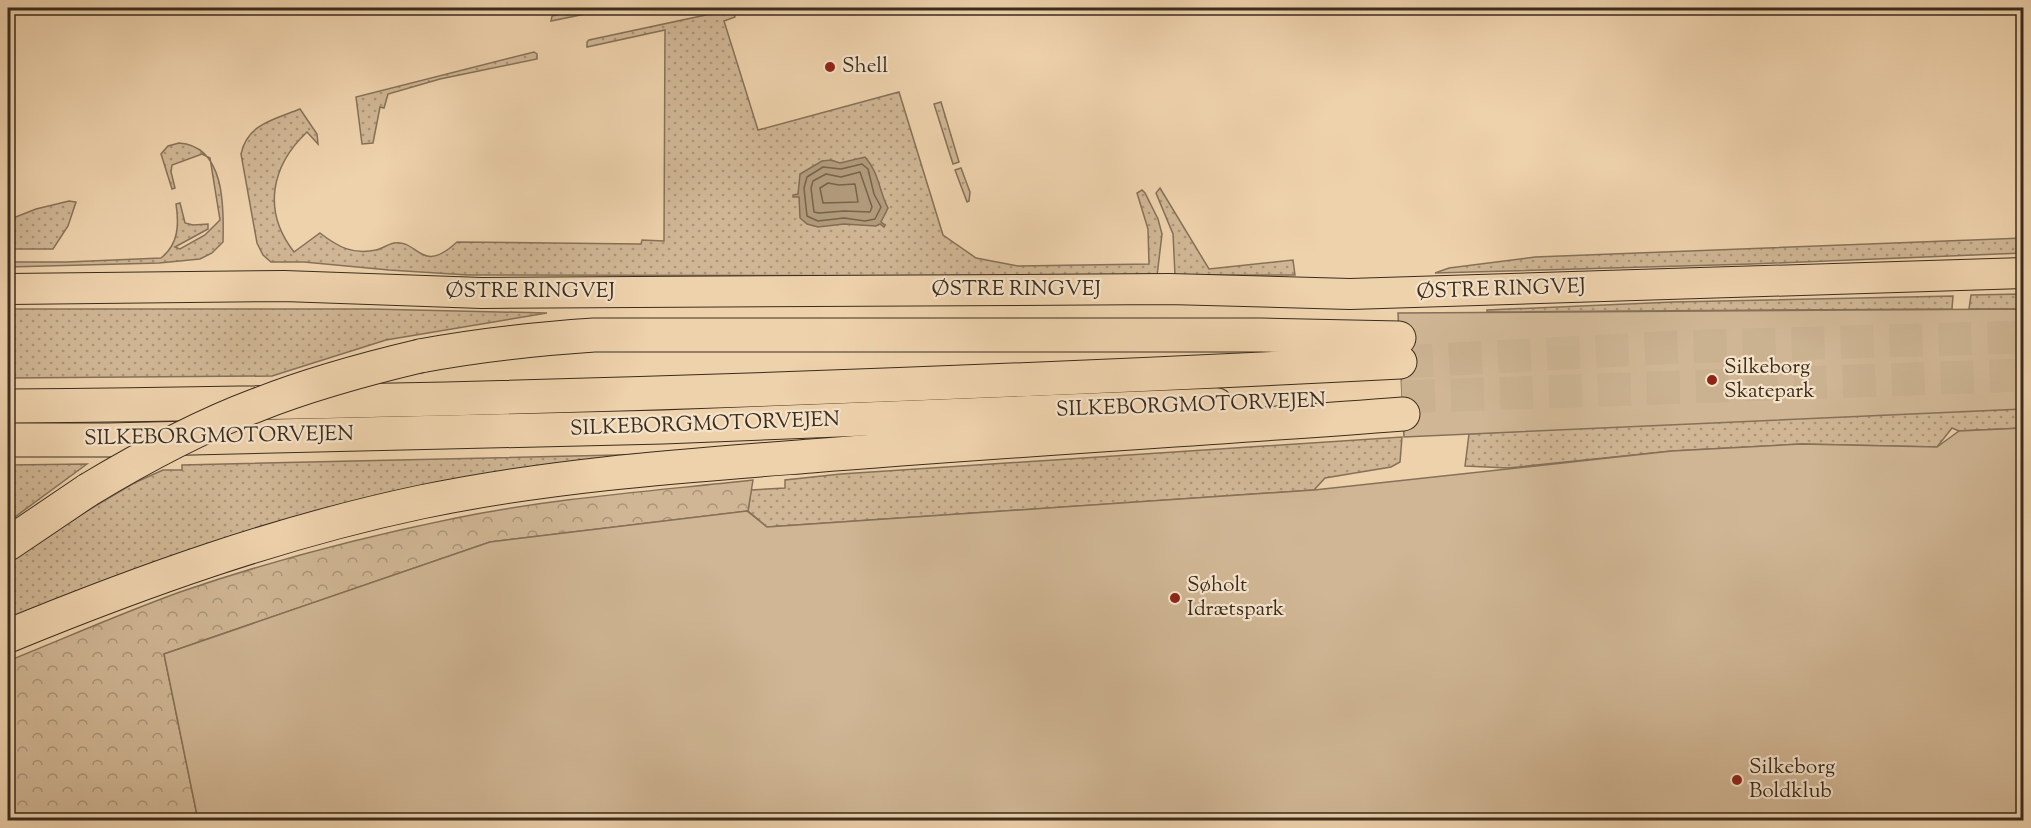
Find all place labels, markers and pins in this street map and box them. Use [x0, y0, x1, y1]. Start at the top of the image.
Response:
place label: Shell [842, 52, 888, 82]
marker: Shell [823, 60, 837, 74]
place label: Silkeborg Skatepark [1724, 353, 1815, 407]
marker: Silkeborg Skatepark [1705, 373, 1719, 387]
place label: Søholt Idrætspark [1187, 571, 1285, 625]
marker: Søholt Idrætspark [1168, 591, 1182, 605]
place label: Silkeborg Boldklub [1749, 753, 1835, 807]
marker: Silkeborg Boldklub [1730, 773, 1744, 787]

